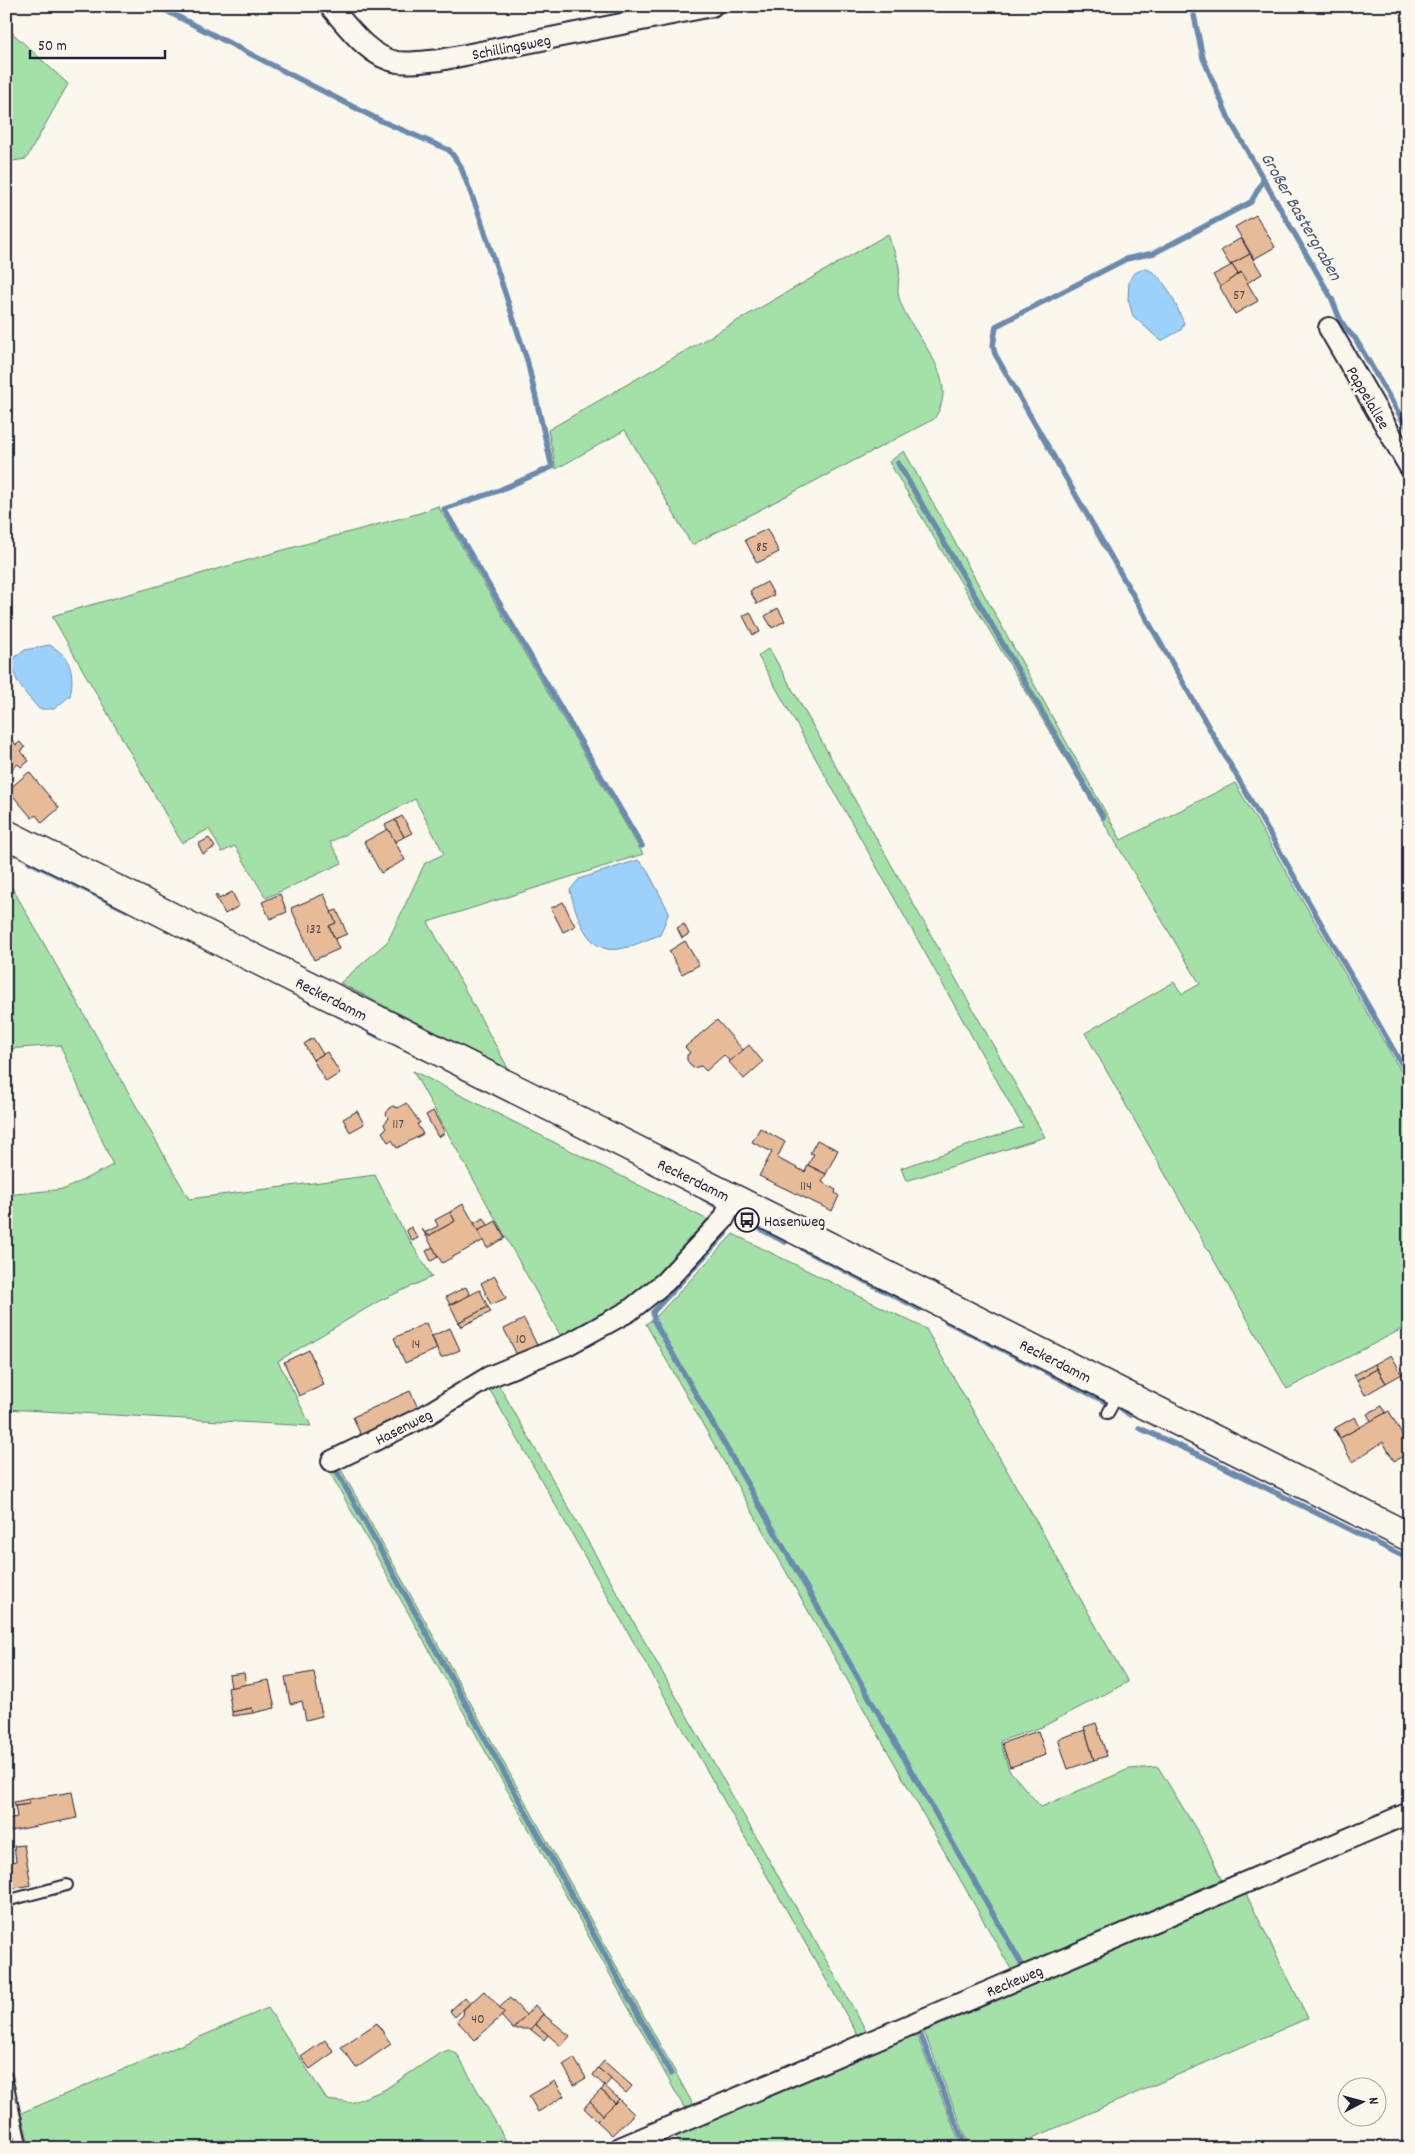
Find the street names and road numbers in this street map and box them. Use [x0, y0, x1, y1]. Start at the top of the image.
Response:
street label: Schillingsweg [470, 30, 553, 67]
street label: Pappelallee [1339, 362, 1394, 434]
street label: Reckerdamm [291, 972, 371, 1028]
street label: Reckerdamm [653, 1154, 733, 1209]
street label: Reckerdamm [1015, 1334, 1095, 1390]
street label: Hasenweg [372, 1404, 437, 1452]
street label: Reckeweg [983, 1960, 1047, 2004]

